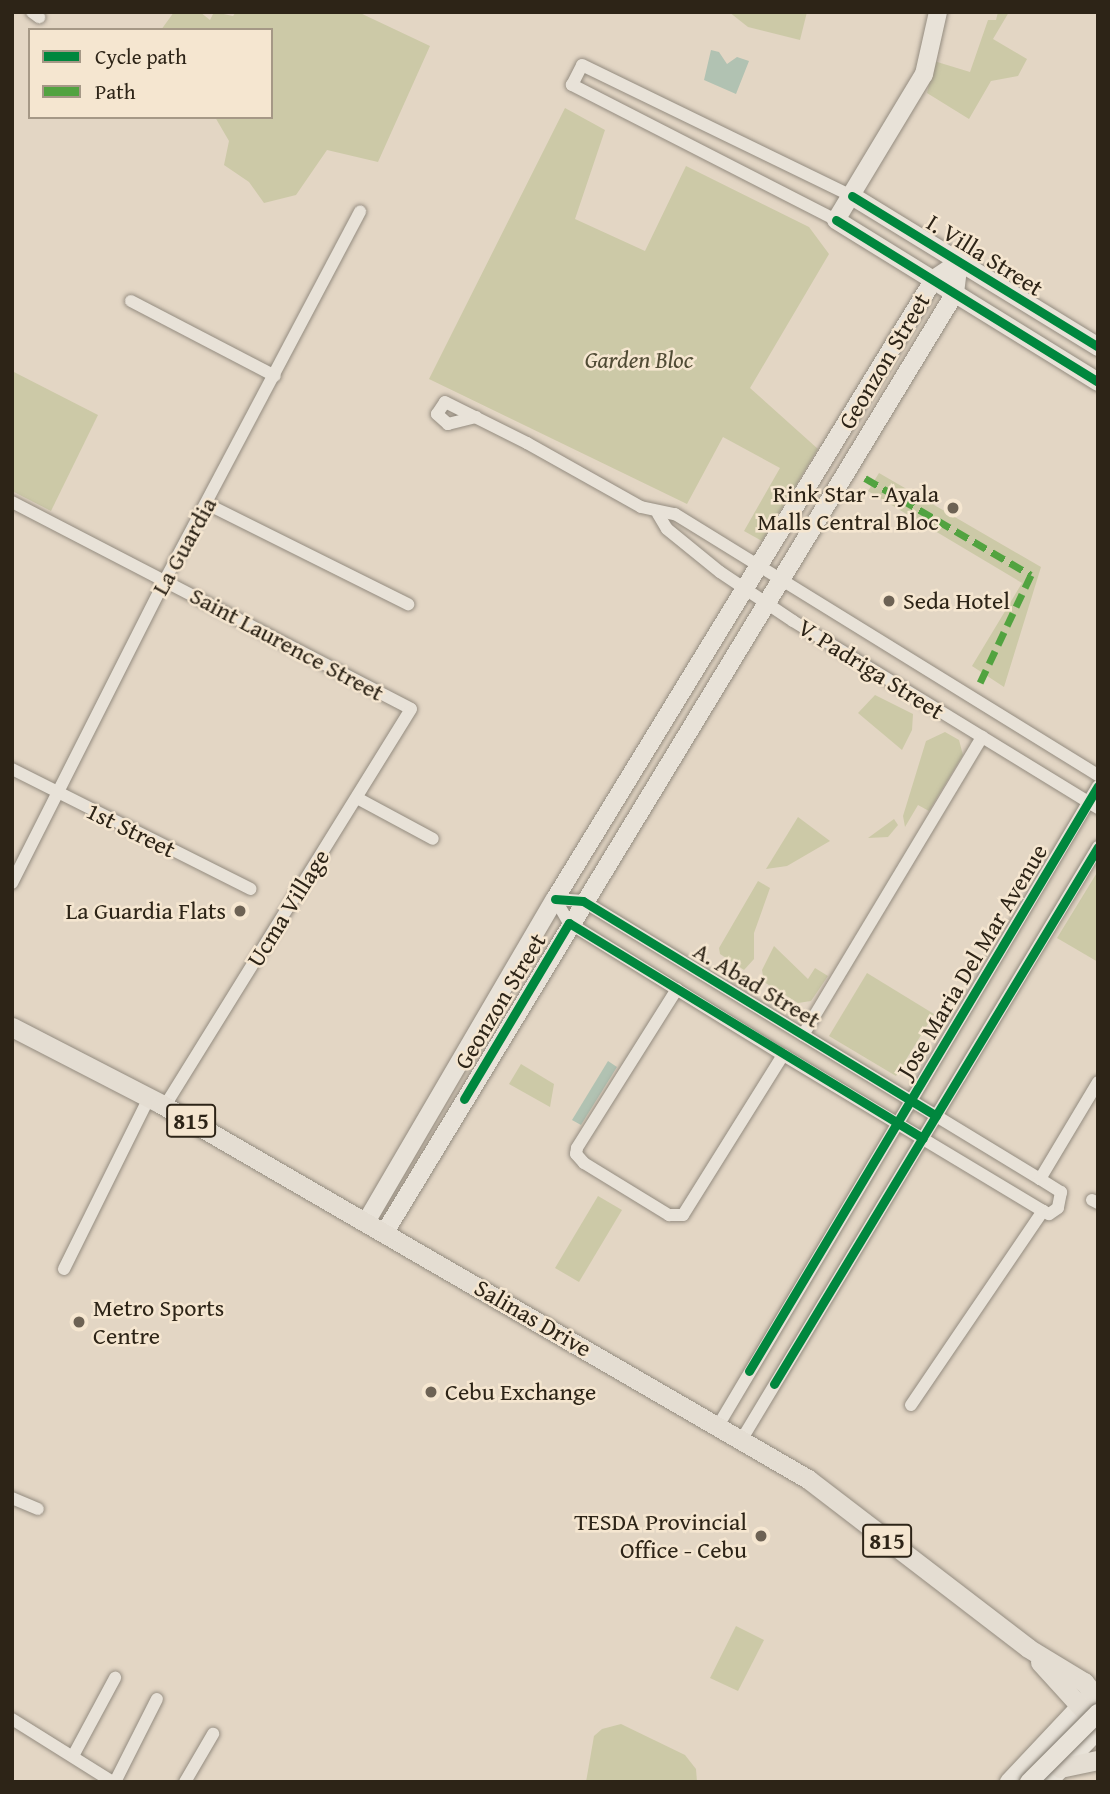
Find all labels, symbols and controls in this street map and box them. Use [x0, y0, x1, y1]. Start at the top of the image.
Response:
legend [28, 28, 273, 119]
text: Cycle path [95, 41, 187, 72]
text: Path [95, 76, 135, 107]
street label: I. Villa Street [921, 208, 1049, 302]
street label: Geonzon Street [832, 288, 936, 434]
park label: Garden Bloc [585, 346, 693, 374]
place label: Rink Star - Ayala Malls Central Bloc [757, 480, 939, 536]
street label: La Guardia [145, 492, 223, 600]
marker: Rink Star - Ayala Malls Central Bloc [945, 500, 961, 516]
street label: Saint Laurence Street [185, 581, 389, 707]
place label: Seda Hotel [903, 587, 1010, 615]
marker: Seda Hotel [881, 593, 897, 609]
street label: V. Padriga Street [793, 613, 949, 725]
street label: 1st Street [82, 796, 180, 864]
street label: Jose Maria Del Mar Avenue [891, 839, 1053, 1083]
street label: Ucma Village [241, 844, 335, 972]
place label: La Guardia Flats [66, 897, 226, 925]
marker: La Guardia Flats [232, 903, 248, 919]
street label: Geonzon Street [448, 928, 552, 1074]
street label: A. Abad Street [688, 936, 826, 1034]
road number: 815 [165, 1102, 217, 1140]
street label: Salinas Drive [469, 1273, 597, 1363]
place label: Metro Sports Centre [93, 1294, 224, 1350]
marker: Metro Sports Centre [71, 1314, 87, 1330]
place label: Cebu Exchange [445, 1378, 596, 1406]
marker: Cebu Exchange [423, 1384, 439, 1400]
place label: TESDA Provincial Office - Cebu [574, 1508, 747, 1564]
road number: 815 [861, 1522, 913, 1560]
marker: TESDA Provincial Office - Cebu [753, 1528, 769, 1544]

